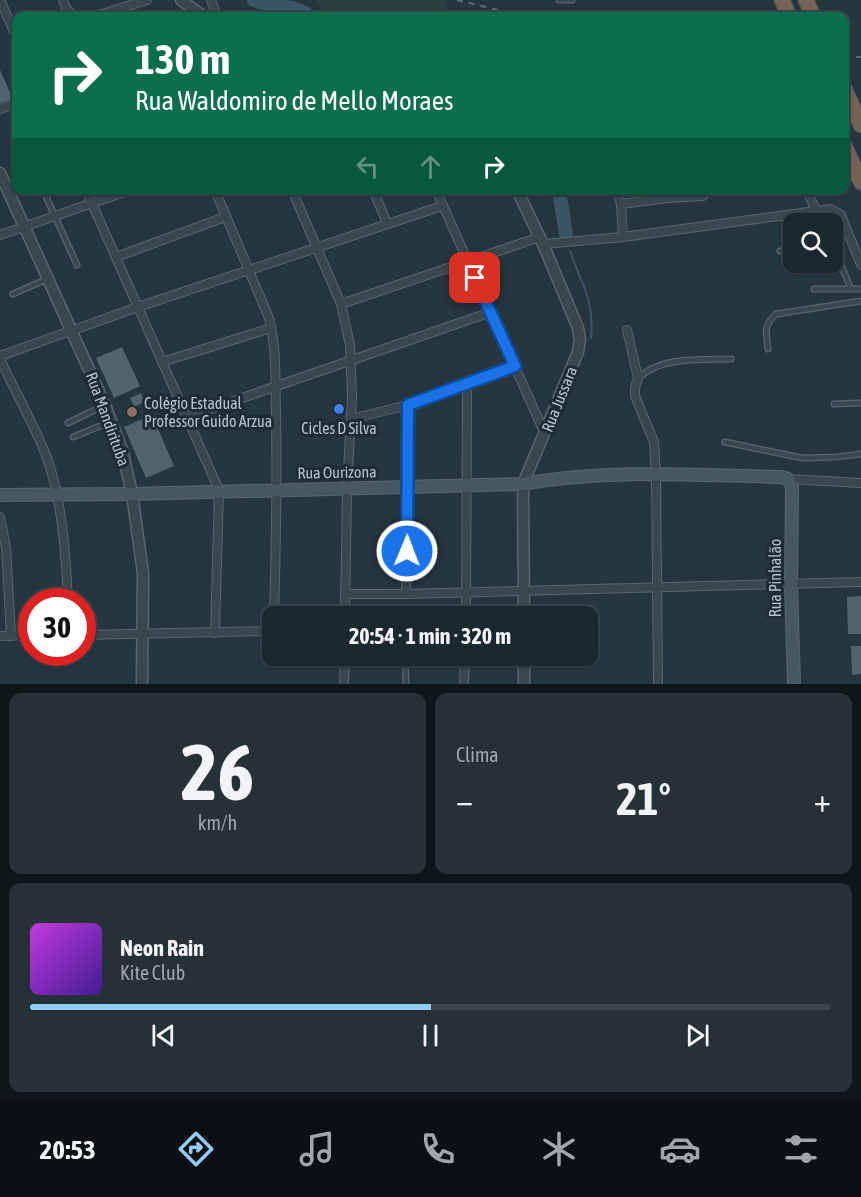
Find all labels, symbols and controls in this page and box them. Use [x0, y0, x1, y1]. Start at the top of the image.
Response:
text: 130 m [135, 35, 230, 83]
icon: right [36, 36, 114, 114]
text: Rua Waldomiro de Mello Moraes [135, 85, 454, 116]
icon: left [351, 150, 384, 183]
icon: ahead [414, 150, 447, 183]
icon: right [477, 150, 510, 183]
map controls [783, 213, 843, 273]
button: search [783, 213, 843, 273]
pin [449, 252, 500, 303]
icon: arrive [458, 261, 491, 294]
street label: Rua Jussara [538, 364, 580, 434]
street label: Rua Mandirituba [83, 370, 133, 468]
place label: Colégio Estadual Professor Guido Arzua [144, 394, 272, 430]
marker: Cicles D Silva [332, 402, 346, 416]
marker: Colégio Estadual Professor Guido Arzua [125, 405, 139, 419]
place label: Cicles D Silva [301, 419, 377, 437]
street label: Rua Ourizona [297, 462, 377, 482]
position arrow [375, 519, 439, 583]
street label: Rua Pinhalão [766, 539, 784, 617]
speed limit sign: 30 [18, 588, 96, 666]
text: 20:54 · 1 min · 320 m [349, 623, 511, 649]
text: 26 [181, 727, 254, 817]
text: Clima [456, 743, 499, 766]
text: 21° [616, 773, 671, 825]
text: − [456, 781, 473, 819]
text: + [814, 781, 831, 819]
text: km/h [198, 811, 237, 834]
text: Neon Rain [120, 935, 204, 961]
text: Kite Club [120, 961, 185, 984]
icon: previous [147, 1019, 180, 1052]
icon: pause [414, 1019, 447, 1052]
icon: next [681, 1019, 714, 1052]
icon: directions [175, 1128, 217, 1170]
icon: music [296, 1128, 338, 1170]
icon: phone [417, 1128, 459, 1170]
icon: climate [538, 1128, 580, 1170]
icon: car [659, 1128, 701, 1170]
icon: filters [780, 1128, 822, 1170]
text: 20:53 [39, 1134, 96, 1165]

